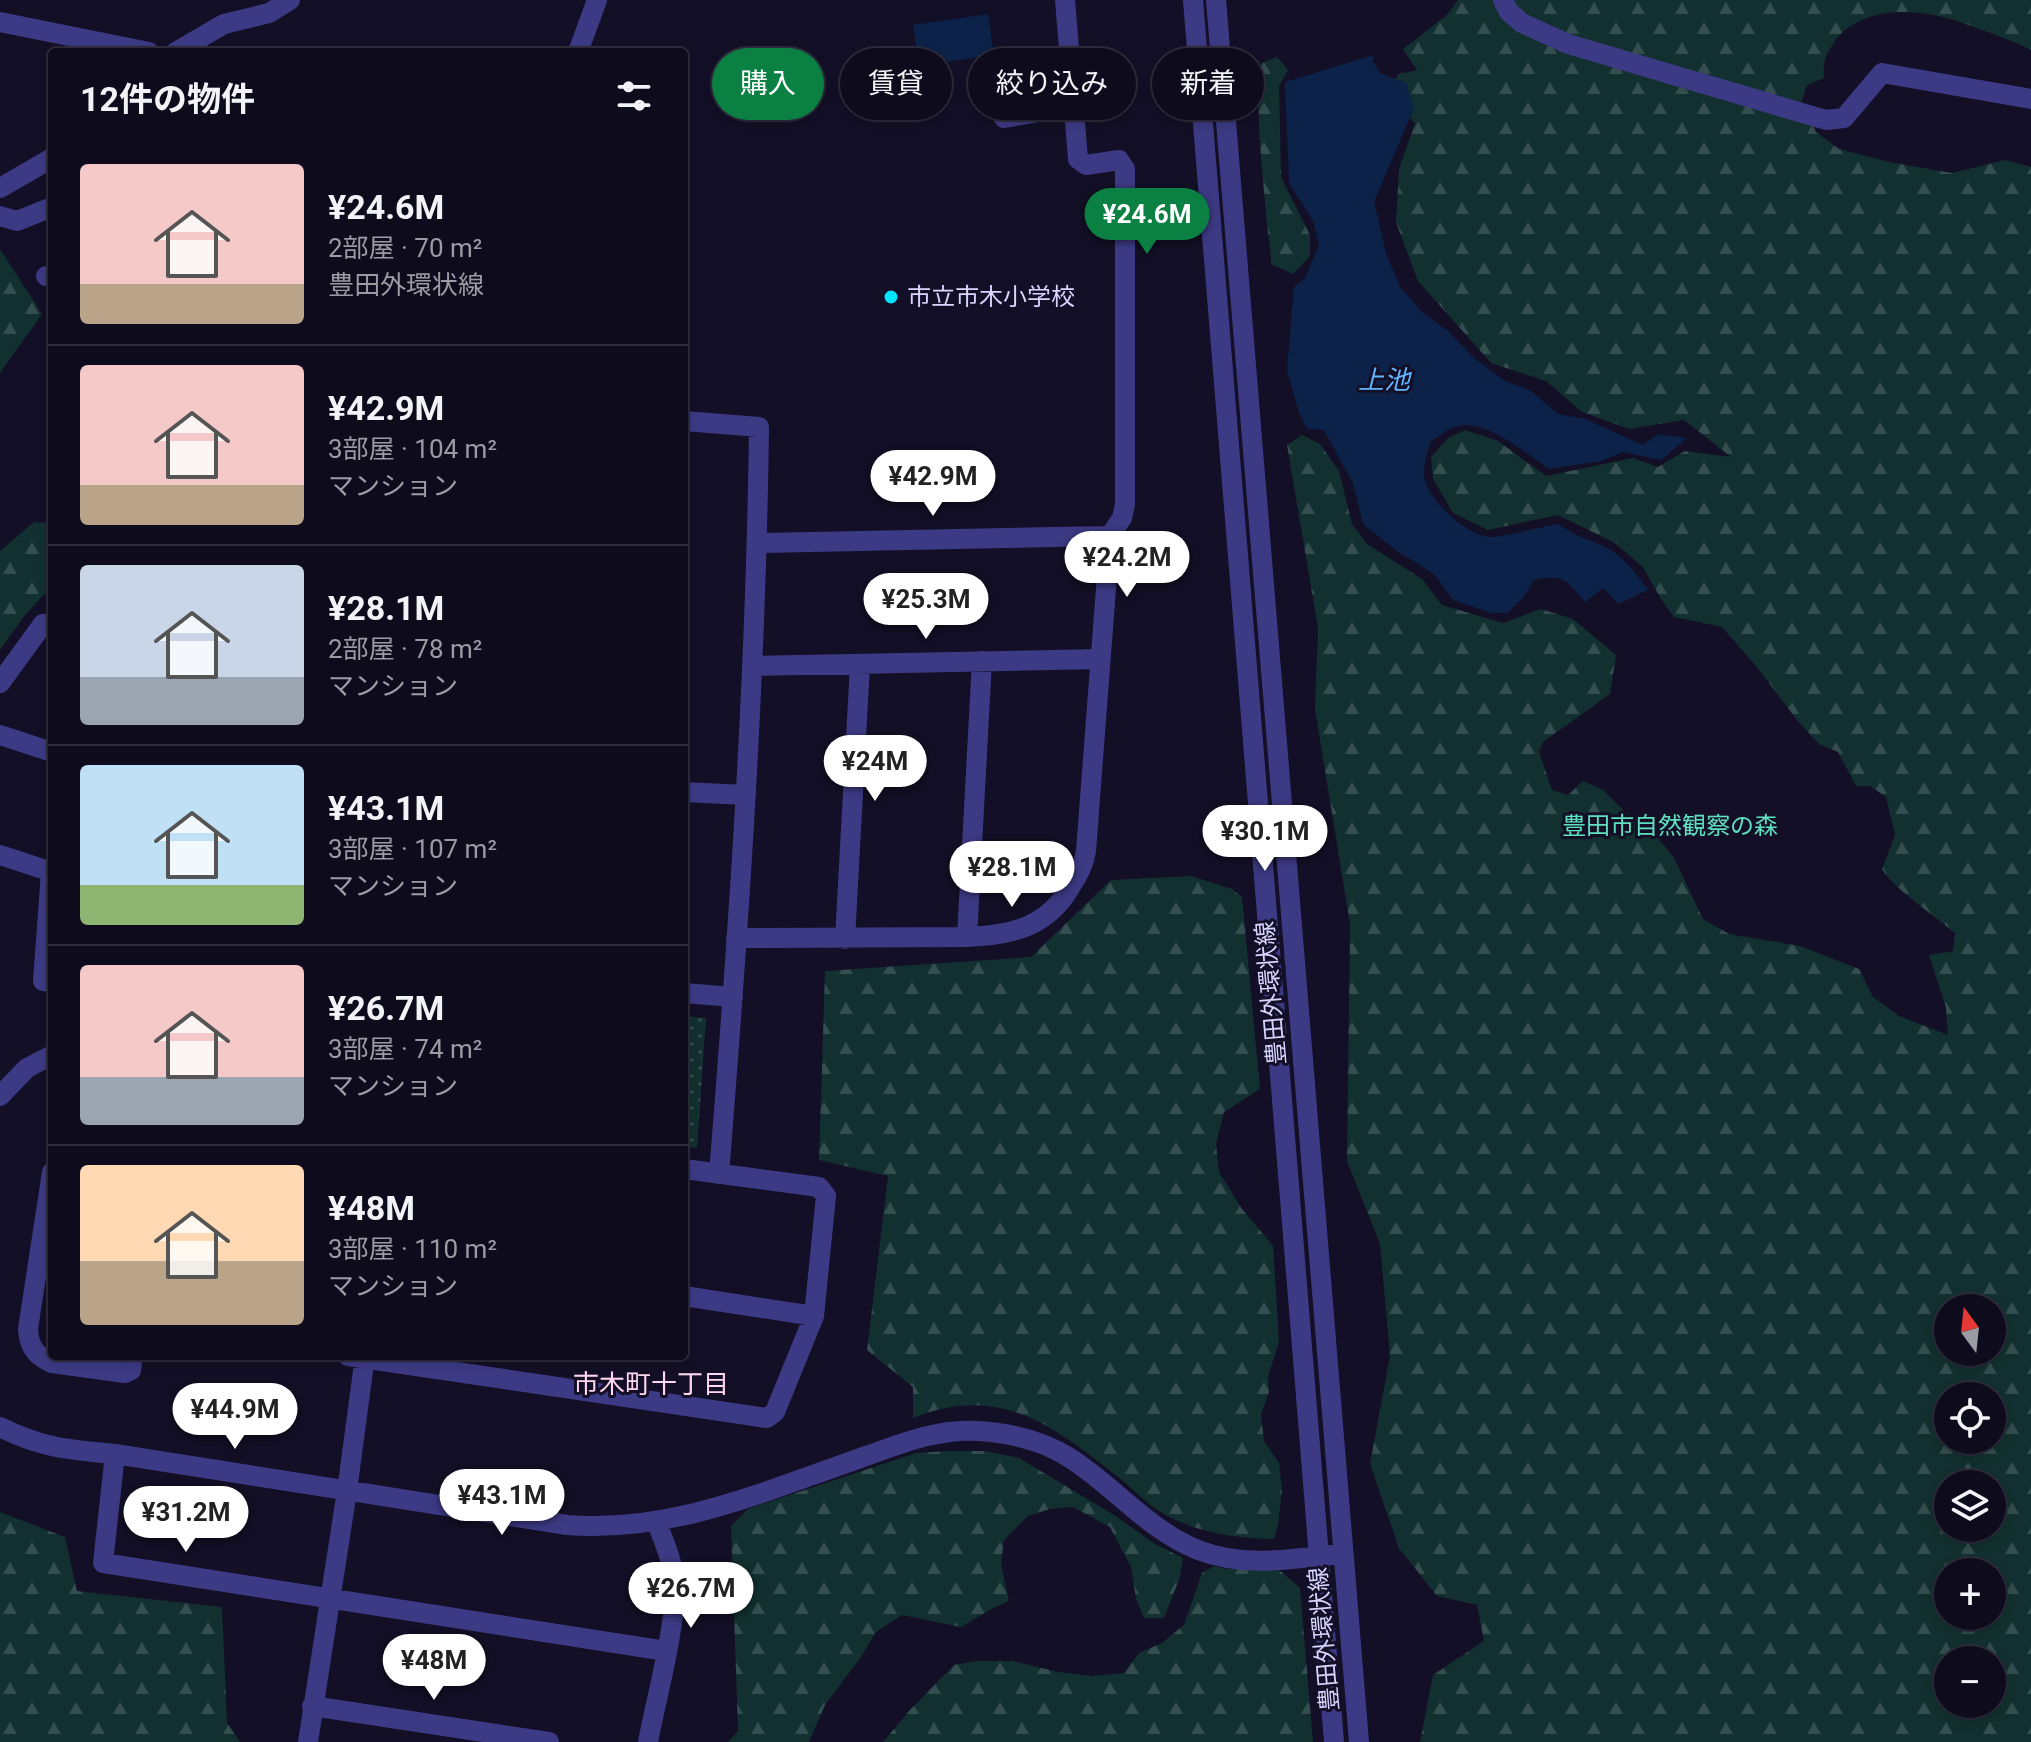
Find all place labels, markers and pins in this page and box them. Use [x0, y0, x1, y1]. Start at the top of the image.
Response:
pin: ¥24.6M [1082, 188, 1212, 256]
place label: 市立市木小学校 [907, 283, 1075, 311]
marker: 市立市木小学校 [882, 288, 900, 306]
pin: ¥42.9M [868, 450, 998, 518]
pin: ¥24.2M [1062, 531, 1192, 599]
pin: ¥25.3M [861, 573, 991, 641]
pin: ¥24M [828, 735, 922, 803]
pin: ¥30.1M [1200, 805, 1330, 873]
pin: ¥28.1M [947, 841, 1077, 909]
pin: ¥44.9M [170, 1383, 300, 1451]
pin: ¥43.1M [437, 1469, 567, 1537]
pin: ¥31.2M [121, 1486, 251, 1554]
pin: ¥26.7M [626, 1562, 756, 1630]
pin: ¥48M [387, 1634, 481, 1702]

